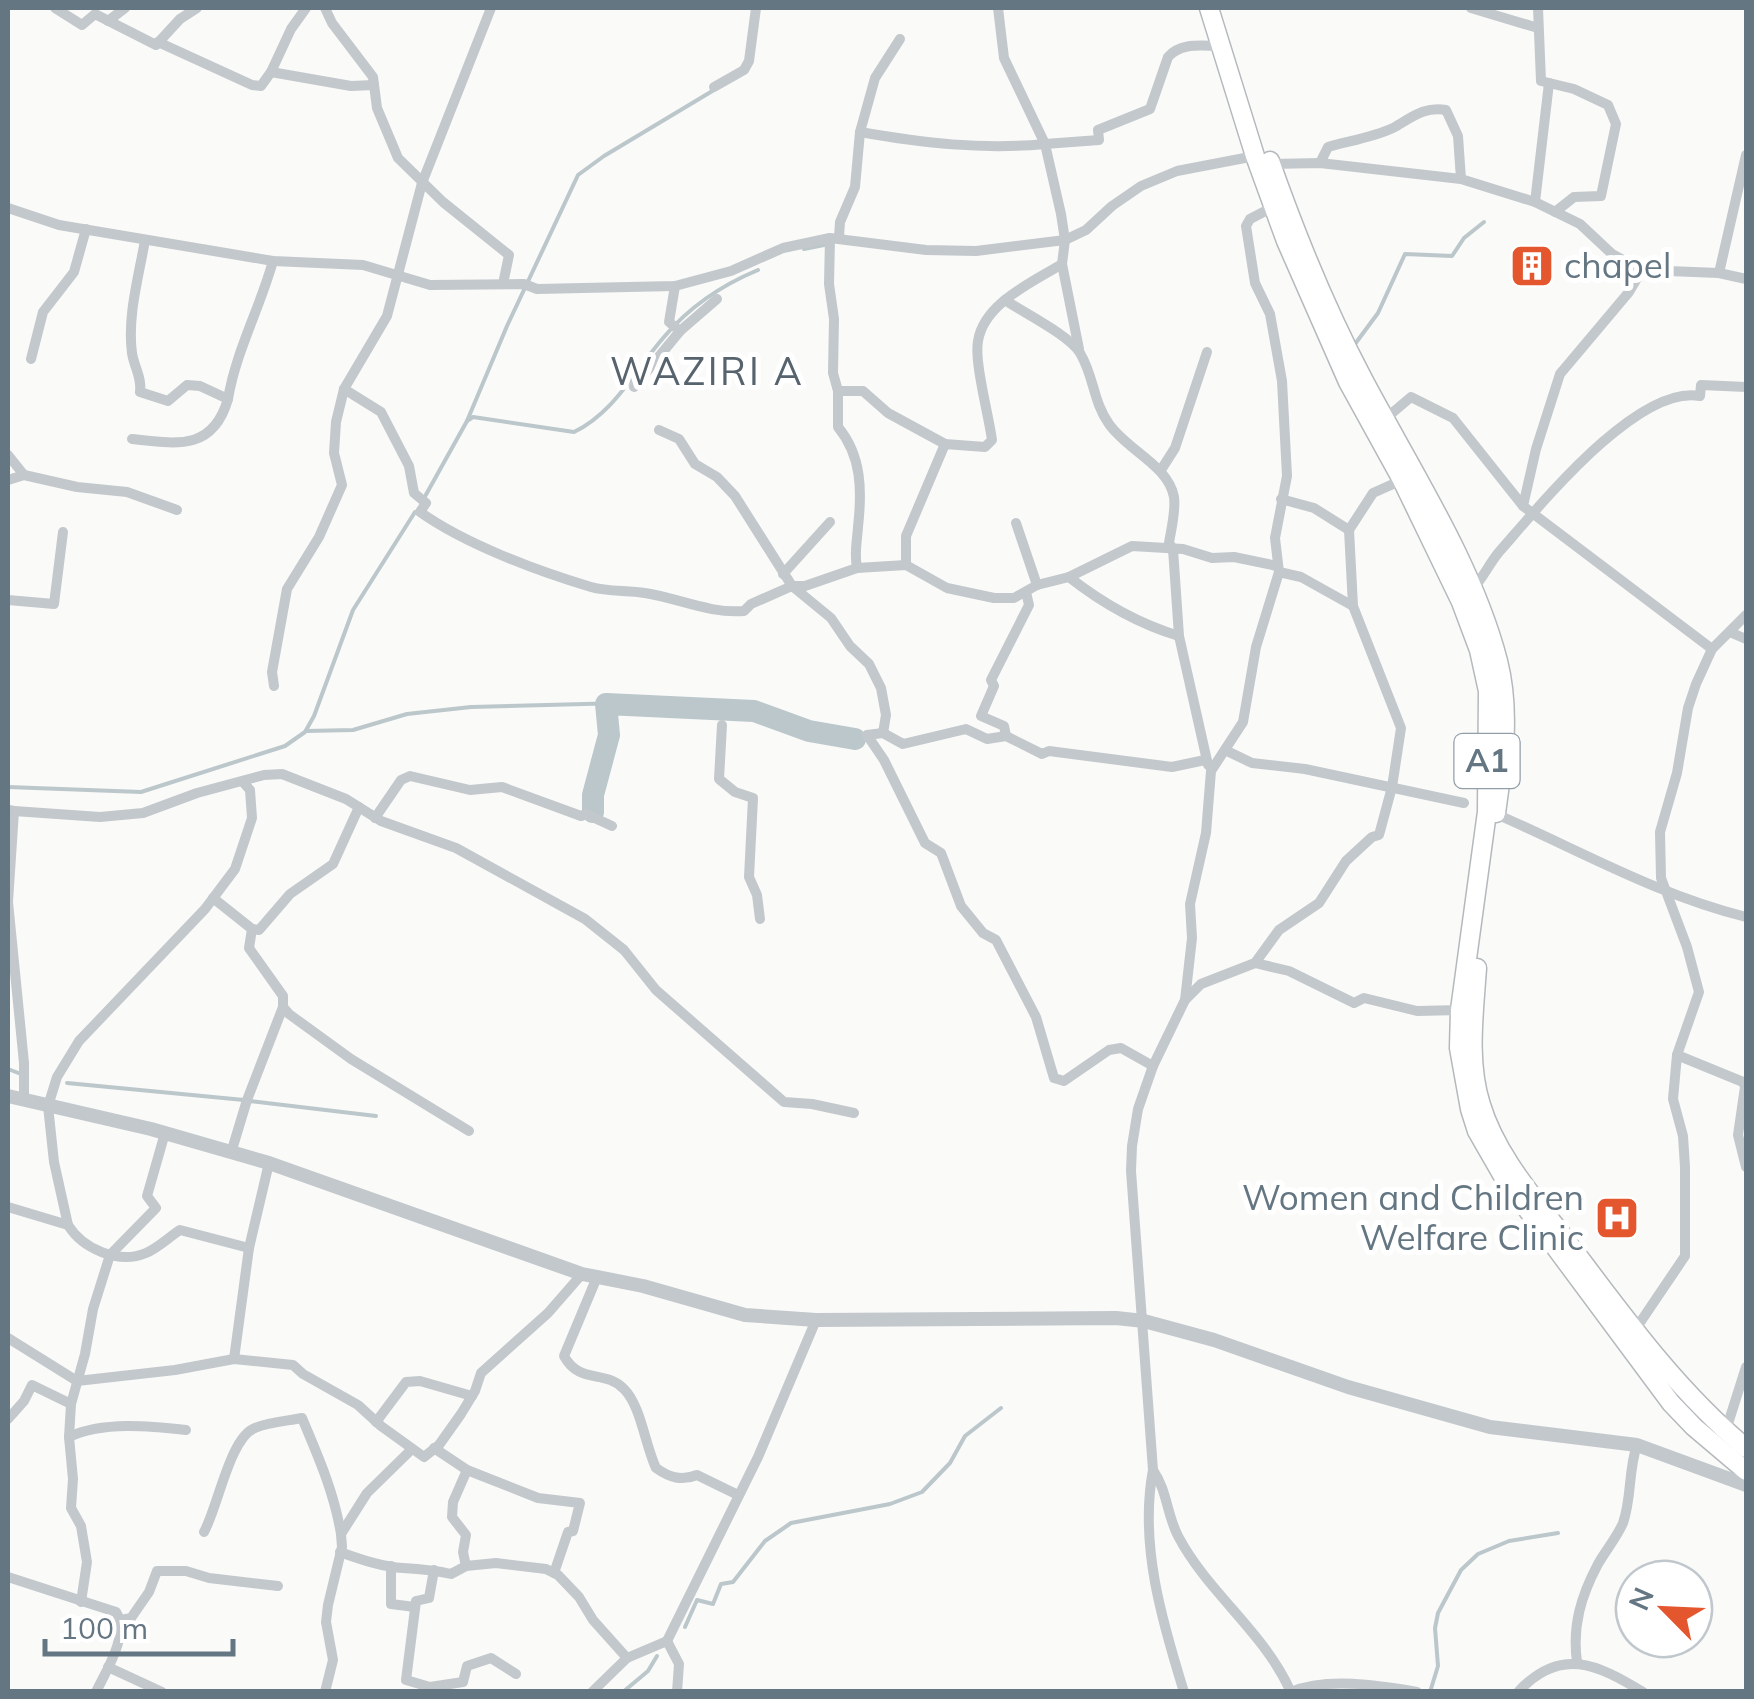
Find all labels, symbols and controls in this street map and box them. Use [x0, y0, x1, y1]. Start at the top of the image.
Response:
building icon: chapel [1509, 243, 1555, 289]
place label: chapel [1564, 243, 1671, 287]
district label: WAZIRI A [610, 347, 804, 395]
road number: A1 [1454, 734, 1520, 788]
place label: Women and Children Welfare Clinic [1242, 1175, 1584, 1259]
hospital icon: Women and Children Welfare Clinic [1594, 1195, 1640, 1241]
north arrow [1614, 1559, 1714, 1659]
text: N [1620, 1582, 1661, 1615]
scale bar [45, 1594, 232, 1656]
text: 100 m [60, 1609, 148, 1647]

